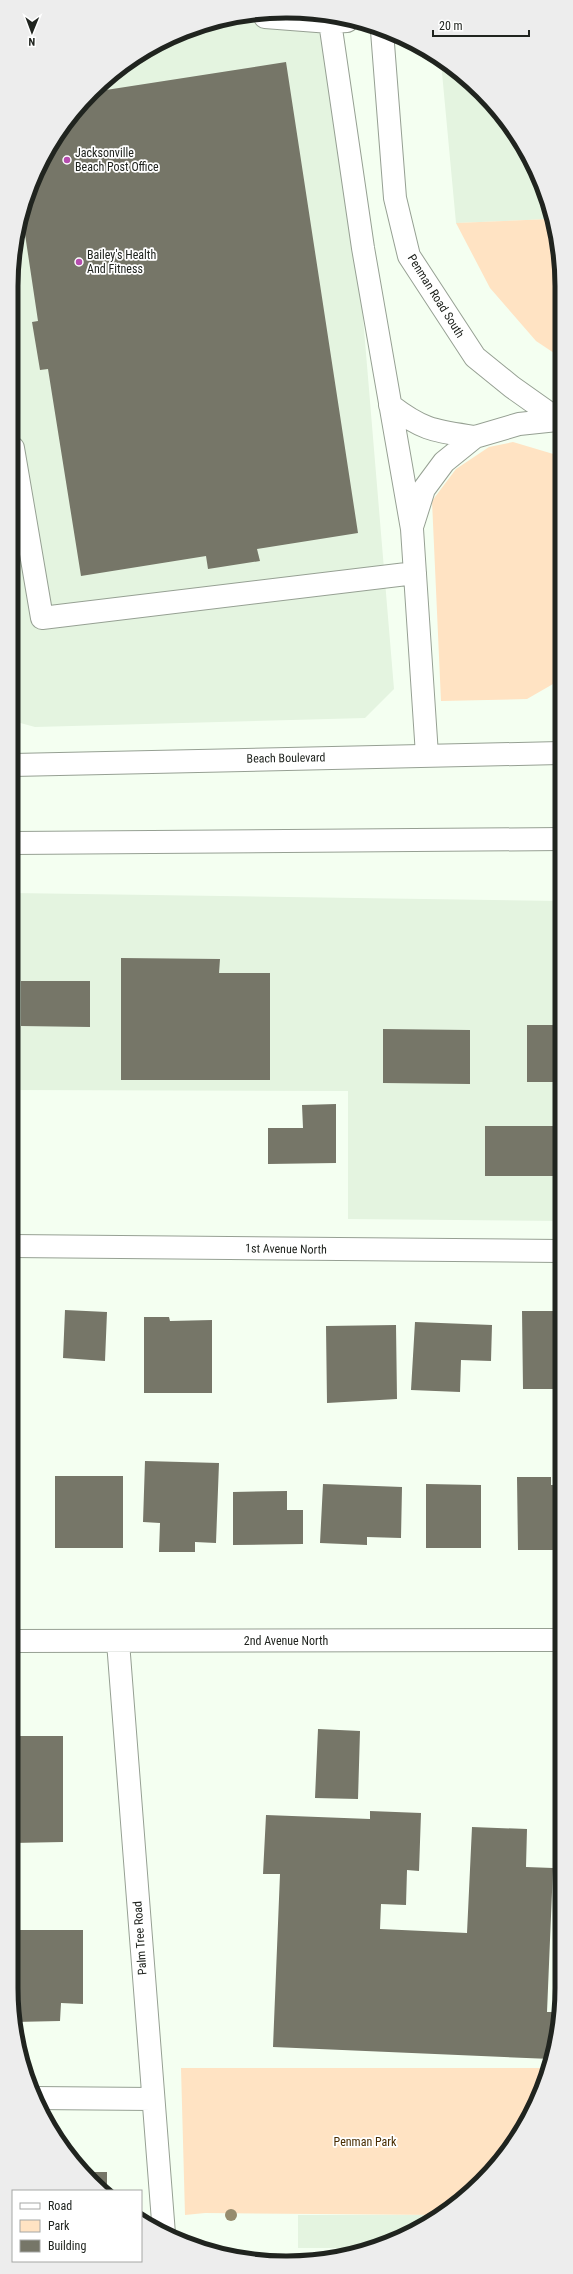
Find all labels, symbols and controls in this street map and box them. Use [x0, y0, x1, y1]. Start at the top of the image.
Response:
north arrow [12, 12, 52, 52]
scale bar [433, 12, 529, 38]
text: 20 m [439, 19, 463, 33]
text: N [28, 35, 35, 48]
place label: Jacksonville Beach Post Office [75, 146, 159, 174]
marker: Jacksonville Beach Post Office [62, 155, 72, 165]
place label: Bailey's Health And Fitness [87, 248, 156, 276]
street label: Penman Road South [405, 252, 467, 340]
marker: Bailey's Health And Fitness [74, 257, 84, 267]
street label: Beach Boulevard [246, 750, 326, 766]
street label: 1st Avenue North [245, 1241, 327, 1257]
street label: 2nd Avenue North [244, 1634, 328, 1648]
street label: Palm Tree Road [130, 1901, 150, 1975]
park label: Penman Park [334, 2135, 397, 2149]
legend [12, 2190, 142, 2262]
text: Road [48, 2199, 72, 2213]
text: Park [48, 2219, 70, 2233]
text: Building [48, 2239, 86, 2253]

